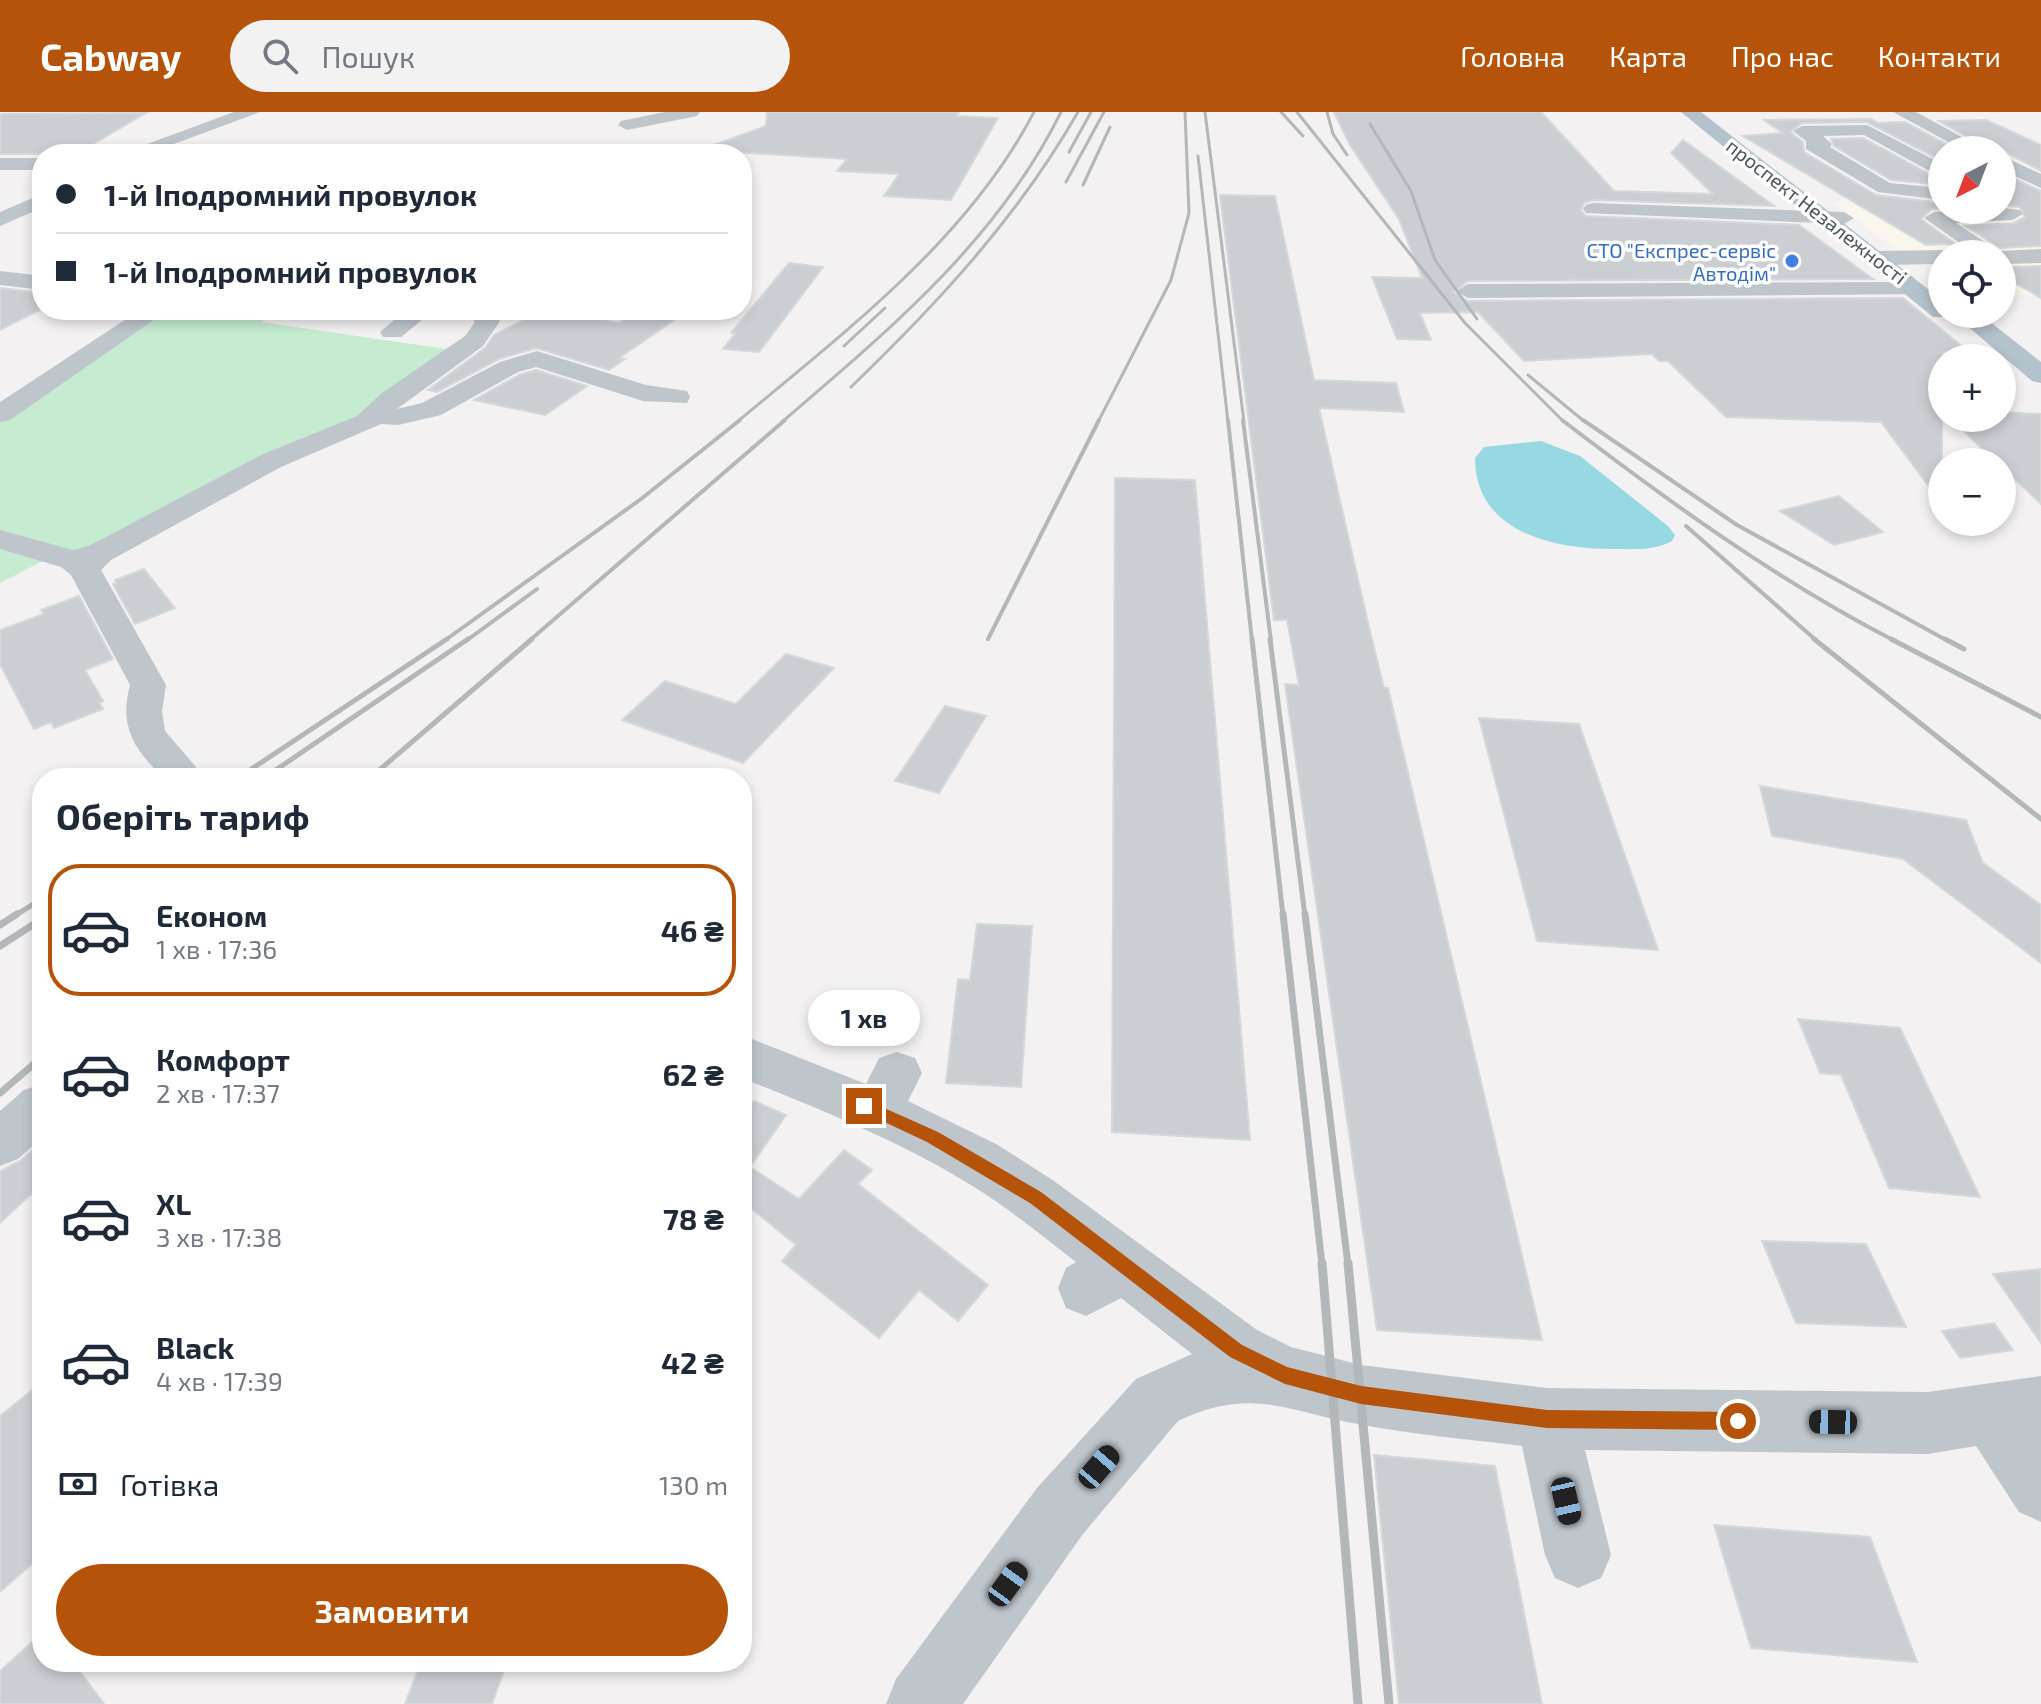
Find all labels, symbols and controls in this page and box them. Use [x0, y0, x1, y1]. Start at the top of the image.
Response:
search box [230, 20, 790, 92]
text: Cabway [40, 33, 182, 79]
icon: search [258, 34, 302, 78]
text: Пошук [322, 38, 415, 74]
text: Головна [1460, 39, 1565, 73]
text: Карта [1609, 39, 1687, 73]
text: Про нас [1731, 39, 1834, 73]
text: Контакти [1878, 39, 2001, 73]
street label: проспект Незалежності [1722, 133, 1912, 289]
north arrow [1928, 136, 2016, 224]
map controls [1928, 136, 2016, 536]
text: 1-й Іподромний провулок [104, 176, 477, 212]
place label: СТО "Експрес-сервіс Автодім" [1587, 238, 1776, 285]
button: locate [1928, 240, 2016, 328]
marker: СТО "Експрес-сервіс Автодім" [1783, 252, 1801, 270]
text: 1-й Іподромний провулок [104, 253, 477, 289]
button: + [1928, 344, 2016, 432]
button: − [1928, 448, 2016, 536]
text: Оберіть тариф [56, 794, 310, 837]
icon: car [60, 894, 132, 966]
text: Економ [156, 897, 267, 933]
text: 46 ₴ [661, 912, 724, 948]
text: 1 хв · 17:36 [156, 933, 277, 964]
callout: 1 хв [808, 990, 920, 1046]
text: 1 хв [841, 1002, 887, 1033]
icon: car [60, 1038, 132, 1110]
text: Комфорт [156, 1041, 290, 1077]
text: 62 ₴ [662, 1056, 724, 1092]
text: 2 хв · 17:37 [156, 1077, 280, 1108]
route end [846, 1088, 882, 1124]
icon: car [60, 1182, 132, 1254]
text: XL [156, 1185, 191, 1221]
text: 78 ₴ [663, 1200, 724, 1236]
text: 3 хв · 17:38 [156, 1221, 282, 1252]
icon: car [60, 1326, 132, 1398]
text: Black [156, 1329, 234, 1365]
text: 42 ₴ [661, 1344, 724, 1380]
text: 4 хв · 17:39 [156, 1365, 283, 1396]
route start [1720, 1403, 1756, 1439]
car [1809, 1410, 1857, 1434]
car [1074, 1441, 1124, 1493]
icon: cash [56, 1462, 100, 1506]
text: Готівка [120, 1466, 219, 1502]
text: 130 m [659, 1469, 728, 1500]
car [1549, 1475, 1583, 1527]
car [984, 1558, 1032, 1610]
button: Замовити [56, 1564, 728, 1656]

